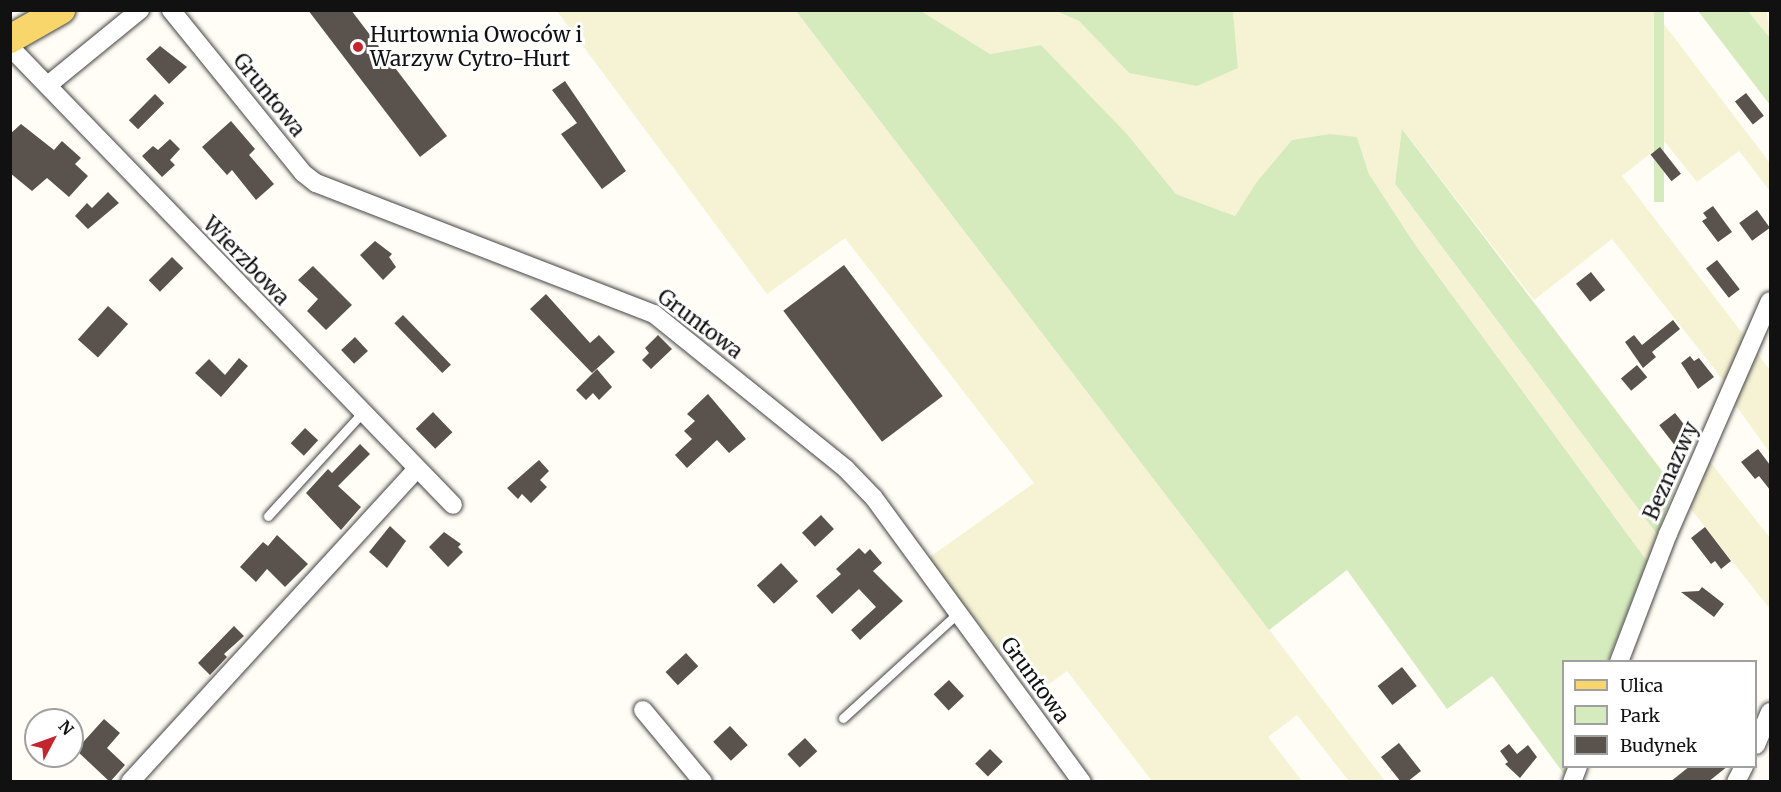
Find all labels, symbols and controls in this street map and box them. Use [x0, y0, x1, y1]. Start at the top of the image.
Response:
place label: Hurtownia Owoców i Warzyw Cytro-Hurt [370, 22, 582, 72]
marker: Hurtownia Owoców i Warzyw Cytro-Hurt [351, 40, 365, 54]
street label: Gruntowa [228, 48, 310, 142]
street label: Wierzbowa [198, 211, 294, 311]
street label: Gruntowa [653, 284, 747, 364]
street label: Beznazwy [1638, 418, 1704, 524]
street label: Gruntowa [995, 632, 1075, 728]
legend [1562, 660, 1757, 768]
text: Ulica [1620, 674, 1663, 697]
text: Park [1620, 704, 1660, 727]
north arrow [24, 708, 84, 768]
text: N [54, 716, 78, 739]
text: Budynek [1620, 734, 1697, 757]

